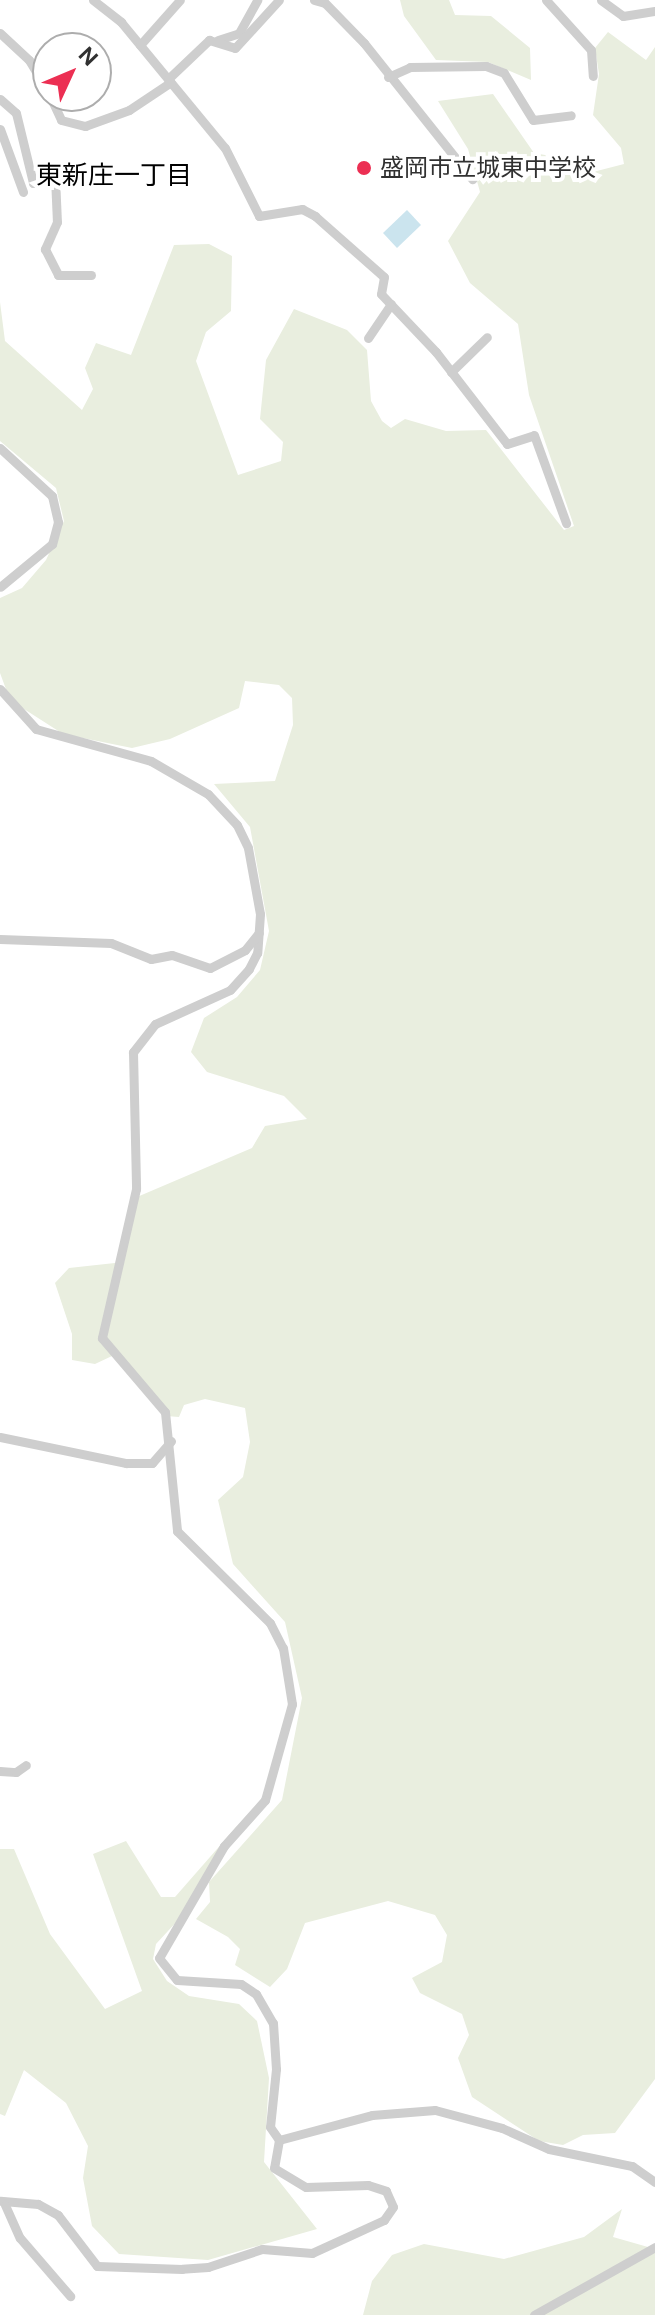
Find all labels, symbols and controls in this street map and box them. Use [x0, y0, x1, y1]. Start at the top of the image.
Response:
north arrow [32, 32, 112, 112]
text: N [72, 41, 104, 72]
place label: 盛岡市立城東中学校 [380, 154, 596, 182]
marker: 盛岡市立城東中学校 [355, 159, 373, 177]
district label: 東新庄一丁目 [36, 160, 192, 192]

